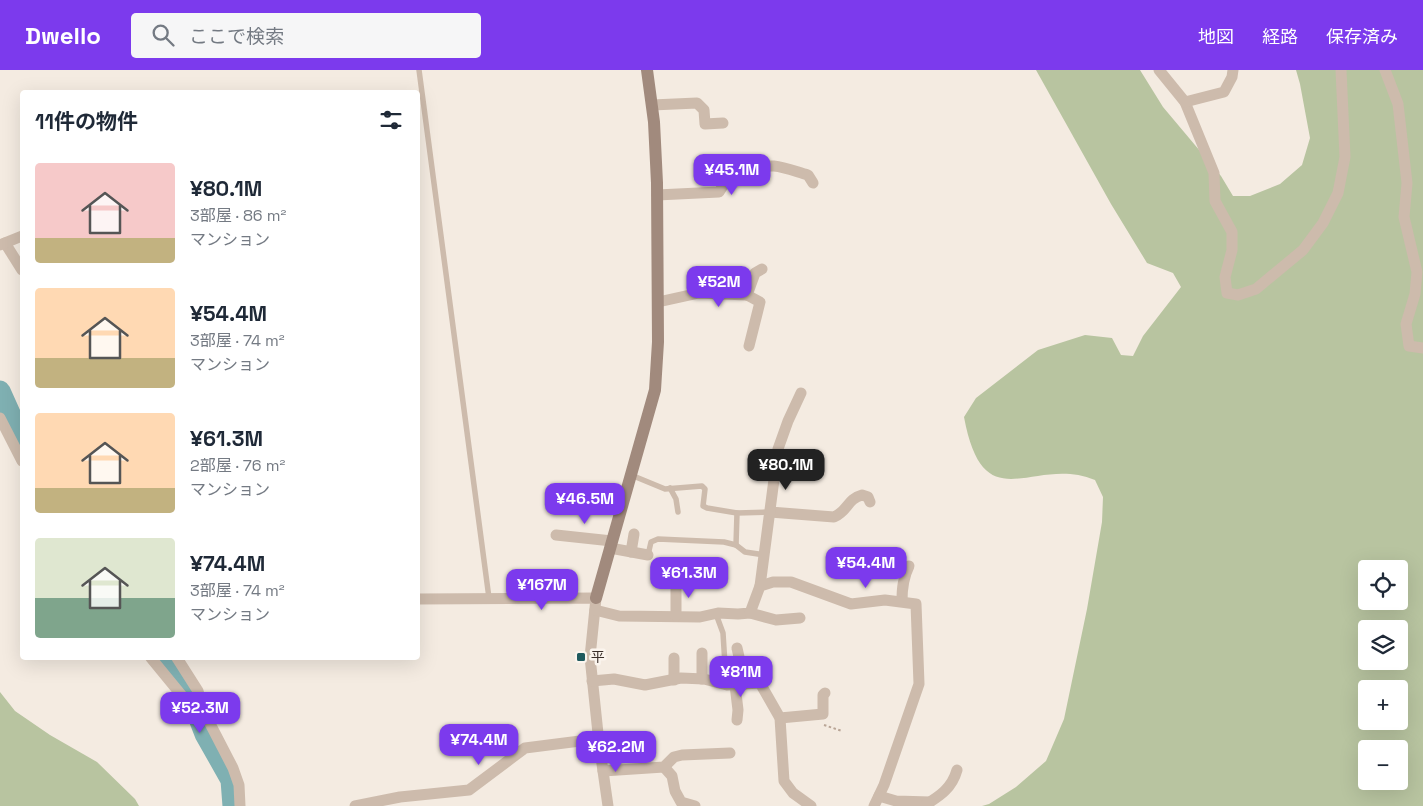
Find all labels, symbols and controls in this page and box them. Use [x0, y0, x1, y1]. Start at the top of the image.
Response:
search box [131, 13, 481, 58]
text: Dwello [25, 20, 101, 51]
icon: search [149, 21, 177, 49]
text: ここで検索 [189, 24, 284, 49]
text: 地図 [1198, 25, 1234, 48]
text: 経路 [1262, 25, 1298, 48]
text: 保存済み [1326, 25, 1398, 48]
icon: filters [377, 106, 405, 134]
text: 11件の物件 [35, 108, 138, 135]
pin: ¥45.1M [691, 154, 773, 196]
text: ¥45.1M [705, 159, 759, 180]
text: ¥80.1M [190, 175, 262, 202]
icon: home [75, 183, 135, 243]
text: 3部屋 · 86 m² [190, 205, 286, 226]
text: マンション [190, 229, 270, 250]
pin: ¥52M [689, 266, 749, 308]
text: ¥52M [697, 271, 741, 292]
text: ¥54.4M [190, 300, 267, 327]
icon: home [75, 308, 135, 368]
text: 3部屋 · 74 m² [190, 330, 285, 351]
text: マンション [190, 354, 270, 375]
text: ¥61.3M [190, 425, 263, 452]
icon: home [75, 433, 135, 493]
pin: ¥80.1M [745, 448, 827, 491]
text: ¥80.1M [759, 454, 813, 475]
text: 2部屋 · 76 m² [190, 455, 285, 476]
text: マンション [190, 479, 270, 500]
pin: ¥46.5M [544, 482, 626, 525]
text: ¥46.5M [556, 488, 614, 509]
pin: ¥54.4M [825, 546, 907, 589]
text: ¥74.4M [190, 550, 265, 577]
text: ¥54.4M [837, 552, 895, 573]
pin: ¥61.3M [648, 556, 730, 599]
icon: home [75, 558, 135, 618]
map controls [1358, 560, 1408, 790]
button: locate [1358, 560, 1408, 610]
text: ¥61.3M [661, 562, 717, 583]
pin: ¥167M [507, 568, 577, 611]
text: ¥167M [517, 574, 567, 595]
text: 3部屋 · 74 m² [190, 580, 285, 601]
text: マンション [190, 604, 270, 625]
button: layers [1358, 620, 1408, 670]
place label: 平 [591, 648, 605, 666]
marker: 平 [575, 651, 587, 663]
pin: ¥81M [711, 656, 771, 698]
text: ¥81M [721, 661, 761, 682]
button: + [1358, 680, 1408, 730]
pin: ¥52.3M [159, 692, 241, 734]
text: ¥52.3M [171, 697, 229, 718]
pin: ¥74.4M [438, 724, 520, 766]
text: ¥74.4M [450, 729, 508, 750]
pin: ¥62.2M [575, 730, 657, 773]
text: ¥62.2M [587, 736, 645, 757]
button: − [1358, 740, 1408, 790]

